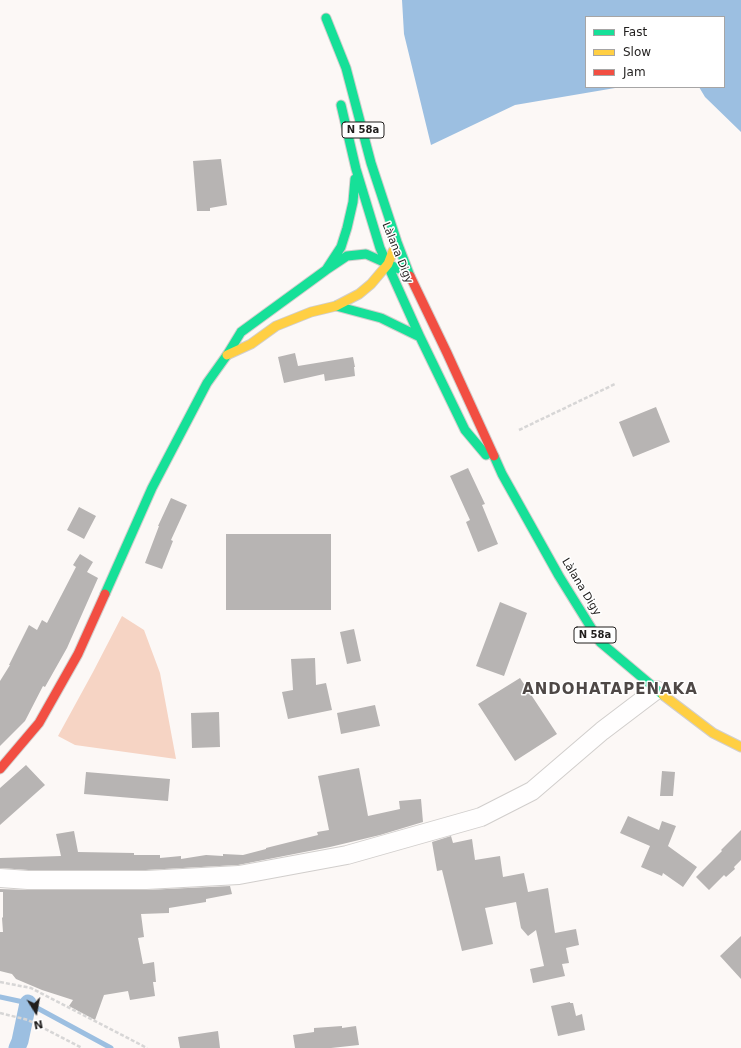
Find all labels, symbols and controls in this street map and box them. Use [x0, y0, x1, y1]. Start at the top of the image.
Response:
legend [585, 16, 725, 88]
text: Fast [623, 25, 647, 39]
text: Slow [623, 45, 651, 59]
text: Jam [623, 65, 646, 79]
road number: N 58a [342, 122, 384, 138]
street label: Làlana Digy [379, 220, 415, 286]
street label: Làlana Digy [559, 556, 603, 618]
road number: N 58a [574, 627, 616, 643]
district label: ANDOHATAPENAKA [522, 681, 698, 699]
north arrow [16, 992, 56, 1032]
text: N [33, 1017, 44, 1032]

